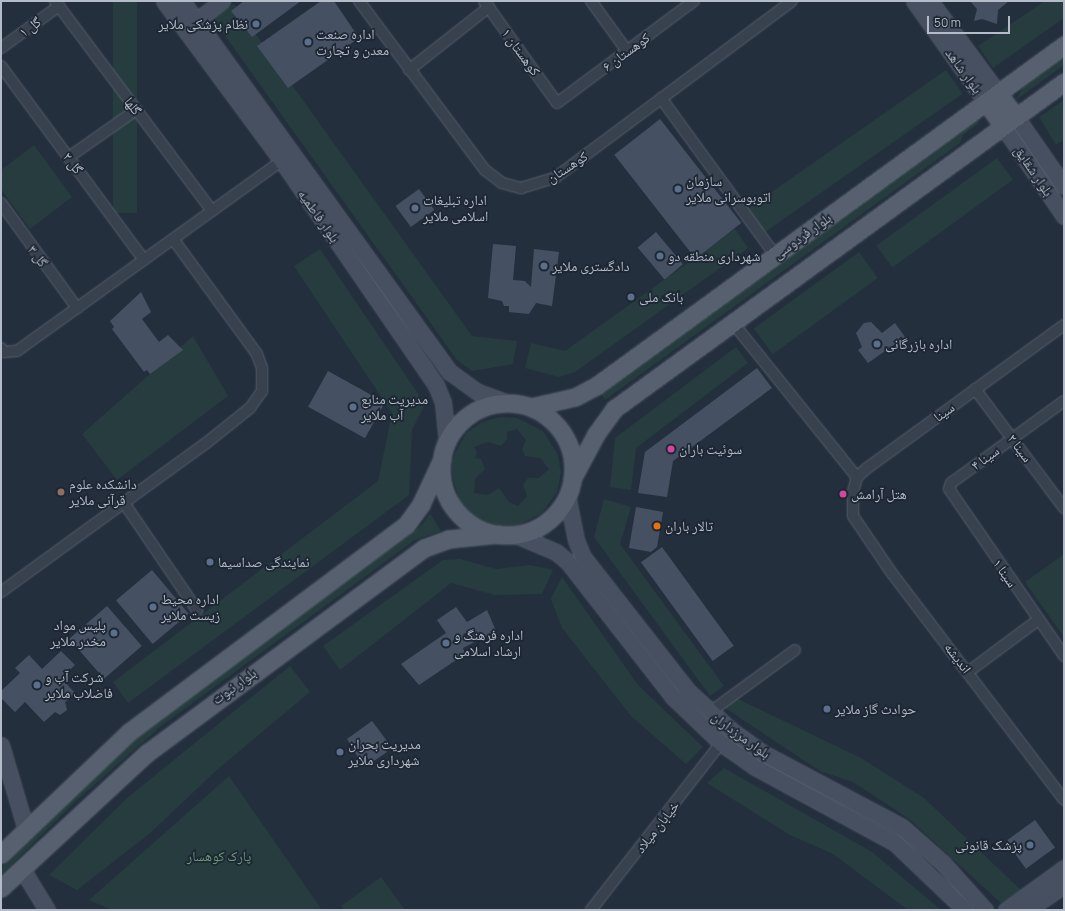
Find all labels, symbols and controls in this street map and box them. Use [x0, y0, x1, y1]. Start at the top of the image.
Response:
scale bar [929, 8, 1012, 34]
street label: گل ۱ [16, 13, 44, 41]
text: 50 m [934, 14, 961, 31]
place label: نظام پزشکی ملایر [158, 16, 248, 32]
marker: نظام پزشکی ملایر [251, 19, 261, 29]
street label: کوهستان ۱ [498, 25, 544, 79]
place label: اداره صنعت معدن و تجارت [316, 26, 389, 58]
street label: کوهستان ۶ [599, 29, 653, 75]
marker: اداره صنعت معدن و تجارت [303, 37, 313, 47]
street label: بلوار شاهد [942, 45, 986, 97]
street label: گلها [121, 94, 145, 118]
street label: بلوار شقایق [1011, 143, 1057, 199]
street label: کوهستان [543, 148, 591, 186]
street label: گل ۲ [59, 149, 87, 177]
place label: سازمان اتوبوسرانی ملایر [686, 173, 771, 206]
marker: سازمان اتوبوسرانی ملایر [673, 184, 683, 194]
street label: بلوار فاطمیه [295, 186, 343, 246]
place label: اداره تبلیغات اسلامی ملایر [423, 192, 488, 224]
marker: اداره تبلیغات اسلامی ملایر [410, 203, 420, 213]
street label: بلوار فردوسی [770, 209, 834, 263]
street label: گل ۳ [24, 242, 52, 270]
place label: شهرداری منطقه دو [668, 248, 760, 264]
marker: شهرداری منطقه دو [655, 251, 665, 261]
place label: دادگستری ملایر [552, 258, 630, 274]
marker: دادگستری ملایر [539, 261, 549, 271]
place label: بانک ملی [639, 289, 683, 305]
marker: بانک ملی [626, 292, 636, 302]
place label: اداره بازرگانی [885, 336, 952, 352]
marker: اداره بازرگانی [872, 339, 882, 349]
place label: مدیریت منابع آب ملایر [361, 391, 428, 424]
street label: سینا [930, 399, 958, 425]
marker: مدیریت منابع آب ملایر [348, 402, 358, 412]
street label: سینا ۲ [1004, 431, 1036, 465]
place label: سوئیت باران [679, 441, 742, 457]
street label: سینا ۴ [968, 442, 1002, 474]
marker: سوئیت باران [666, 444, 676, 454]
place label: دانشکده علوم قرآنی ملایر [69, 476, 137, 508]
place label: هتل آرامش [851, 486, 907, 502]
marker: دانشکده علوم قرآنی ملایر [56, 487, 66, 497]
marker: هتل آرامش [838, 489, 848, 499]
place label: تالار باران [665, 518, 713, 534]
marker: تالار باران [652, 521, 662, 531]
place label: نمایندگی صداسیما [218, 554, 309, 570]
street label: سینا ۱ [989, 555, 1021, 591]
marker: نمایندگی صداسیما [205, 557, 215, 567]
place label: اداره محیط زیست ملایر [161, 591, 220, 624]
marker: اداره محیط زیست ملایر [148, 602, 158, 612]
place label: پلیس مواد مخدر ملایر [50, 617, 106, 650]
place label: اداره فرهنگ و ارشاد اسلامی [454, 627, 523, 660]
marker: پلیس مواد مخدر ملایر [109, 628, 119, 638]
marker: اداره فرهنگ و ارشاد اسلامی [441, 638, 451, 648]
street label: اندیشه [941, 639, 975, 677]
street label: بلوار نبوت [209, 664, 259, 708]
place label: شرکت آب و فاضلاب ملایر [45, 669, 113, 702]
marker: شرکت آب و فاضلاب ملایر [32, 680, 42, 690]
place label: حوادث گاز ملایر [835, 701, 916, 717]
marker: حوادث گاز ملایر [822, 704, 832, 714]
street label: بلوار مرزداران [708, 708, 774, 762]
place label: مدیریت بحران شهرداری ملایر [348, 736, 421, 768]
marker: مدیریت بحران شهرداری ملایر [335, 747, 345, 757]
street label: خیابان میلاد [631, 798, 683, 856]
place label: پزشک قانونی [955, 837, 1022, 853]
marker: پزشک قانونی [1025, 840, 1035, 850]
park label: پارک کوهسار [187, 848, 251, 864]

